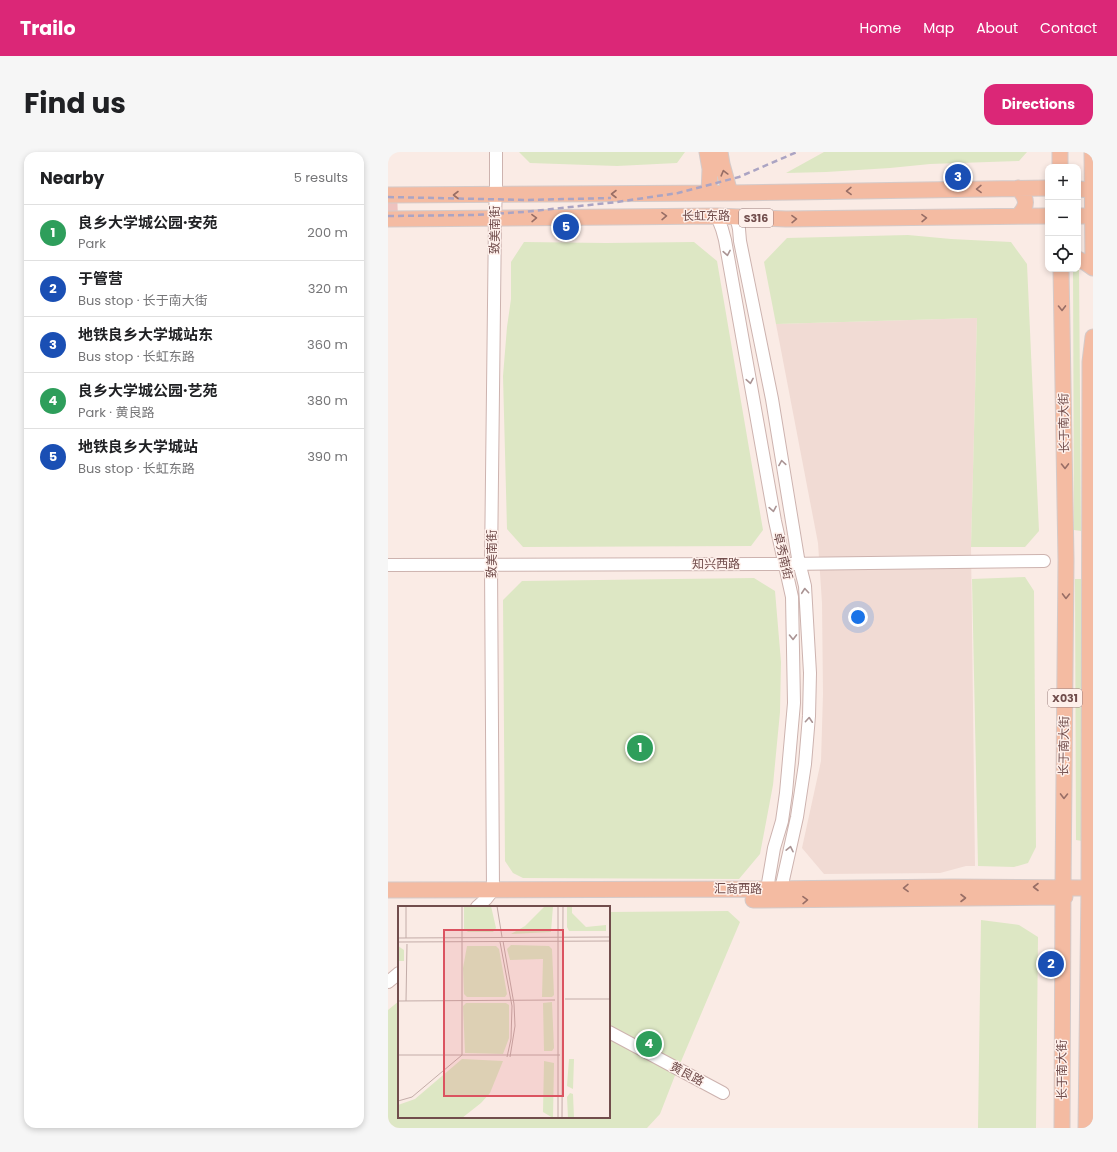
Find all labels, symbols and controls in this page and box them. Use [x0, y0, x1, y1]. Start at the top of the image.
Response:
text: Trailo [20, 15, 76, 42]
text: Home [859, 18, 901, 38]
text: Map [923, 18, 954, 38]
text: About [976, 18, 1018, 38]
text: Contact [1040, 18, 1097, 38]
text: Find us [24, 84, 126, 123]
button: Directions [984, 84, 1093, 125]
pin: 3 [945, 162, 971, 192]
map controls [1045, 164, 1081, 272]
button: + [1045, 164, 1081, 200]
text: Nearby [40, 166, 104, 190]
text: 5 results [294, 168, 348, 187]
one-way arrow [721, 170, 729, 176]
one-way arrow [976, 185, 982, 193]
one-way arrow [846, 187, 852, 195]
one-way arrow [611, 190, 617, 198]
one-way arrow [453, 191, 459, 199]
button: − [1045, 200, 1081, 236]
street label: 致美南街 [486, 206, 503, 254]
street label: 长虹东路 [682, 207, 730, 224]
road number: S316 [739, 209, 773, 227]
text: 良乡大学城公园·安苑 [78, 212, 218, 233]
pin: 5 [553, 212, 579, 242]
one-way arrow [661, 212, 667, 220]
one-way arrow [531, 214, 537, 222]
one-way arrow [921, 214, 927, 222]
one-way arrow [791, 215, 797, 223]
text: 1 [51, 223, 55, 242]
text: 200 m [307, 223, 348, 242]
text: Park [78, 234, 106, 253]
button: locate [1045, 236, 1081, 272]
one-way arrow [723, 250, 731, 256]
text: 于管营 [78, 268, 123, 289]
text: 2 [49, 279, 57, 298]
text: 320 m [308, 279, 348, 298]
text: Bus stop · 长于南大街 [78, 291, 208, 310]
one-way arrow [1057, 305, 1066, 311]
text: 地铁良乡大学城站东 [78, 324, 213, 345]
text: 3 [49, 335, 57, 354]
text: 360 m [307, 335, 348, 354]
text: Bus stop · 长虹东路 [78, 347, 195, 366]
one-way arrow [745, 378, 754, 384]
text: 良乡大学城公园·艺苑 [78, 380, 218, 401]
text: 4 [49, 391, 57, 410]
text: 380 m [307, 391, 348, 410]
street label: 长于南大街 [1054, 393, 1073, 453]
text: Park · 黄良路 [78, 403, 155, 422]
text: 地铁良乡大学城站 [78, 436, 198, 457]
text: 5 [49, 447, 57, 466]
text: 390 m [307, 447, 348, 466]
text: Bus stop · 长虹东路 [78, 459, 195, 478]
one-way arrow [778, 460, 787, 466]
one-way arrow [1060, 463, 1069, 469]
one-way arrow [768, 506, 777, 512]
street label: 致美南街 [483, 530, 500, 578]
street label: 卓秀南街 [770, 531, 797, 581]
street label: 知兴西路 [692, 555, 740, 572]
one-way arrow [801, 587, 810, 594]
one-way arrow [1062, 593, 1070, 599]
your location [848, 607, 868, 627]
one-way arrow [789, 634, 797, 640]
road number: X031 [1048, 689, 1082, 707]
street label: 长于南大街 [1054, 716, 1073, 776]
one-way arrow [804, 717, 813, 723]
pin: 1 [627, 733, 653, 763]
one-way arrow [1060, 793, 1068, 799]
one-way arrow [785, 846, 793, 852]
street label: 汇商西路 [714, 880, 762, 897]
one-way arrow [903, 883, 909, 892]
one-way arrow [1033, 883, 1039, 891]
one-way arrow [960, 894, 966, 902]
one-way arrow [802, 895, 808, 904]
inset map [398, 906, 610, 1118]
pin: 2 [1038, 949, 1064, 979]
pin: 4 [636, 1029, 662, 1059]
street label: 长于南大街 [1053, 1040, 1070, 1100]
street label: 黄良路 [667, 1058, 707, 1090]

